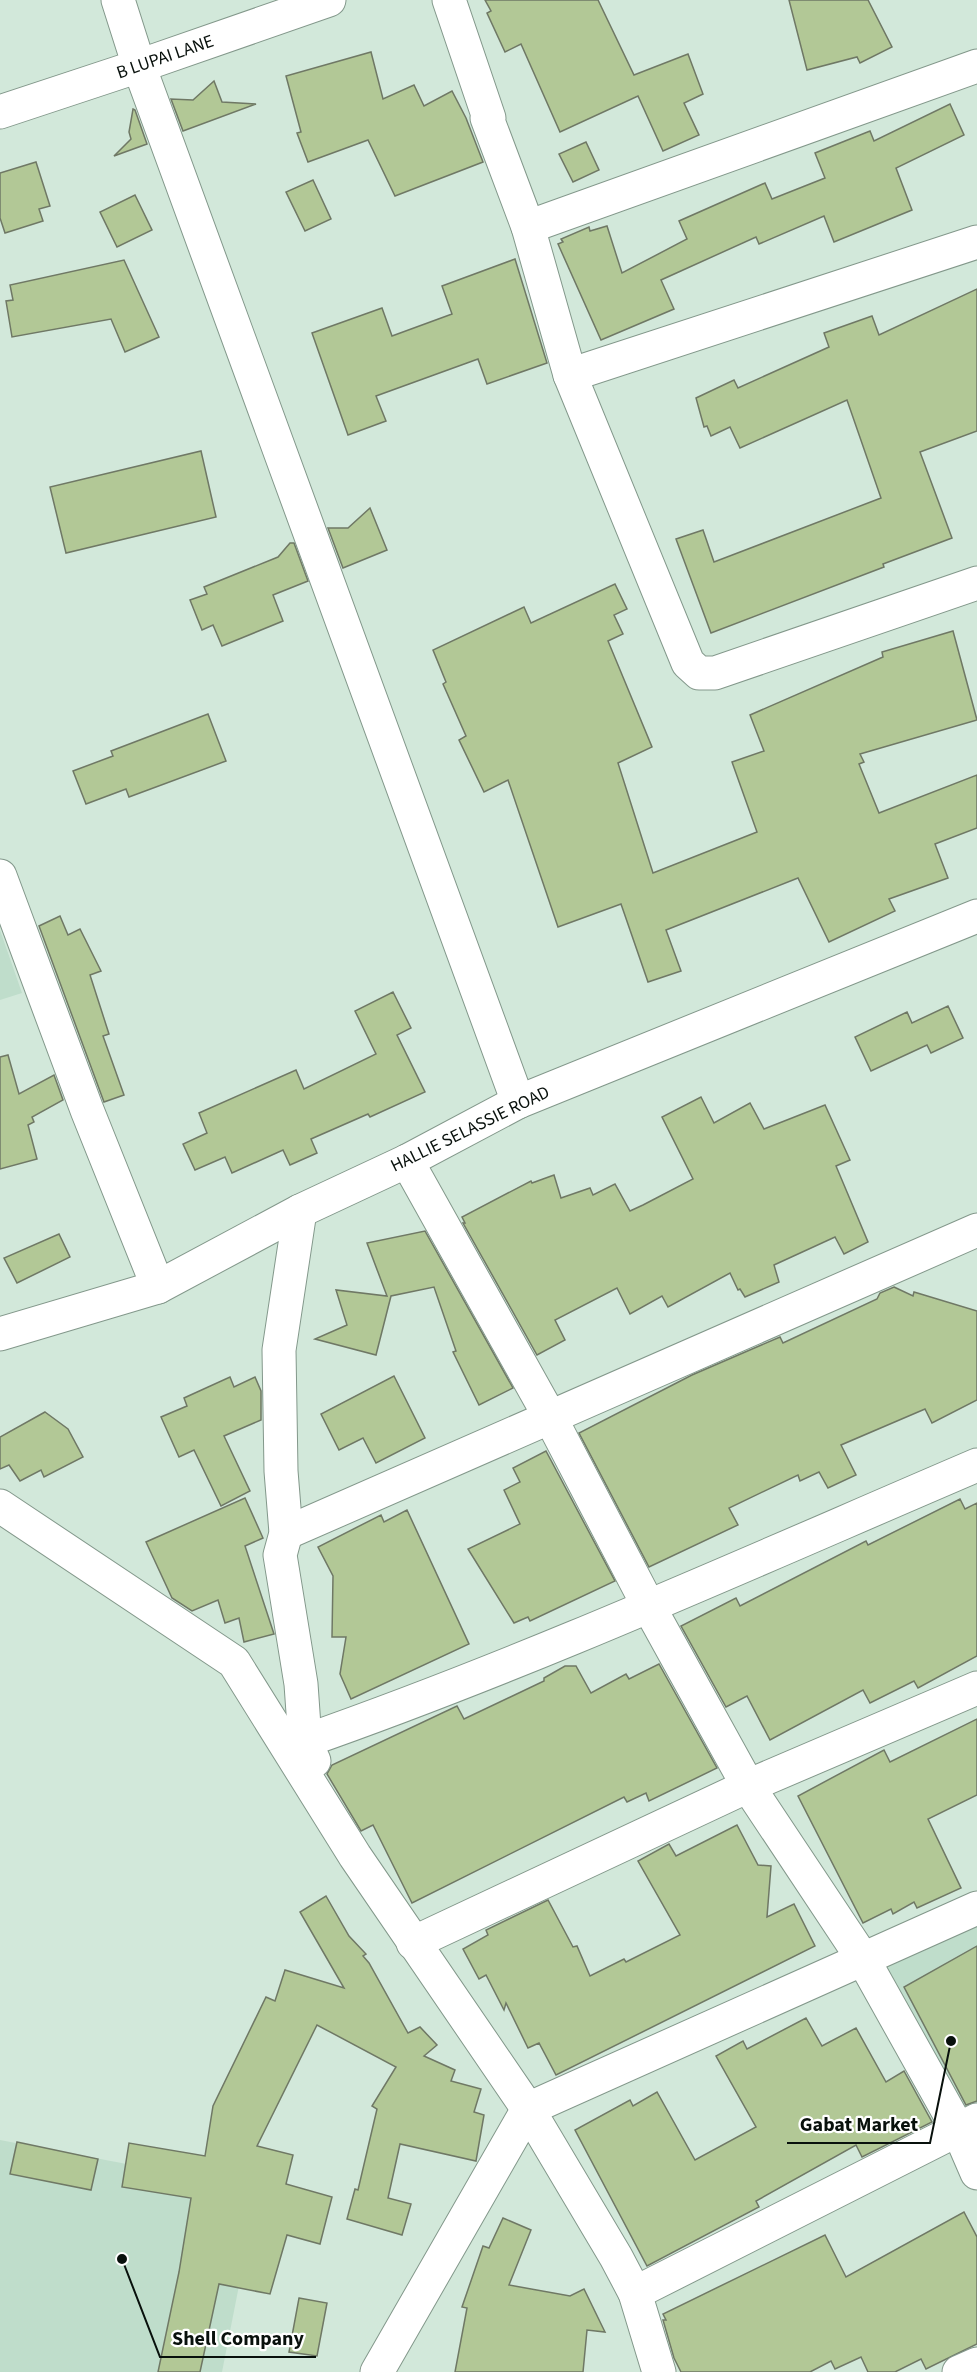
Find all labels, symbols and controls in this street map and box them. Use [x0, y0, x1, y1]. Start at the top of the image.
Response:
street label: B LUPAI LANE [113, 29, 217, 85]
street label: HALLIE SELASSIE ROAD [386, 1080, 554, 1178]
callout: Gabat Market [787, 2105, 930, 2143]
text: Gabat Market [800, 2111, 918, 2139]
callout: Shell Company [160, 2319, 316, 2357]
text: Shell Company [172, 2325, 305, 2353]

